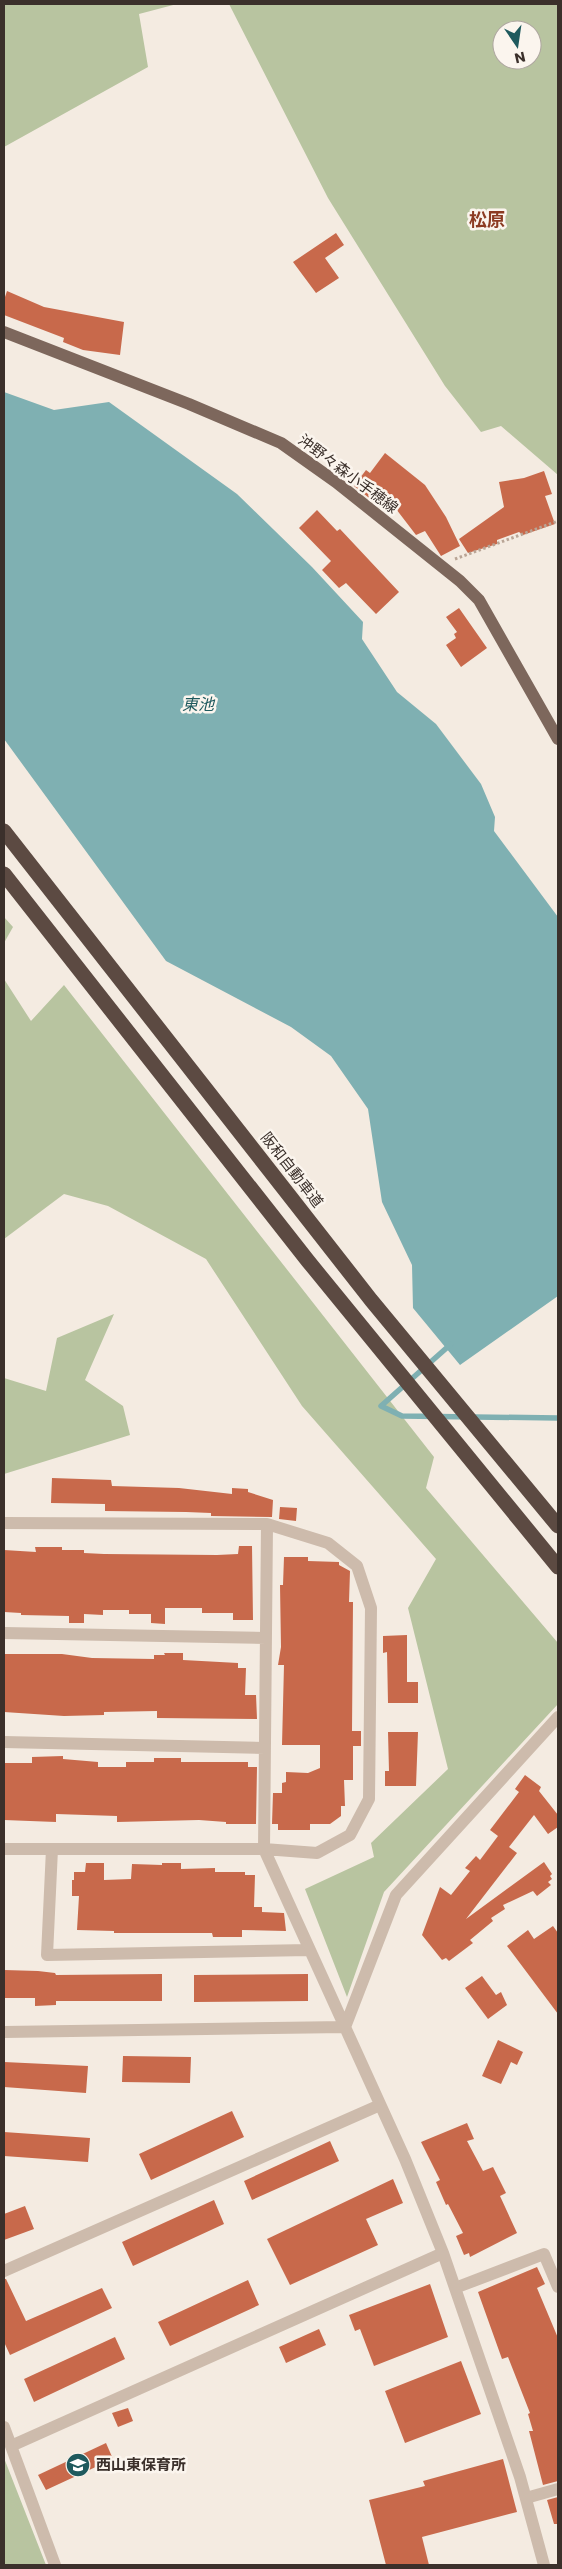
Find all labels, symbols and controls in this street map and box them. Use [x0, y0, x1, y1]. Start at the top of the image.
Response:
north arrow [492, 20, 542, 70]
text: N [513, 47, 527, 69]
district label: 松原 [469, 207, 505, 232]
street label: 沖野々森小手穂線 [294, 429, 403, 518]
water label: 東池 [182, 693, 216, 716]
street label: 阪和自動車道 [256, 1128, 328, 1212]
school or university icon: 西山東保育所 [65, 2452, 91, 2478]
place label: 西山東保育所 [96, 2454, 186, 2475]

